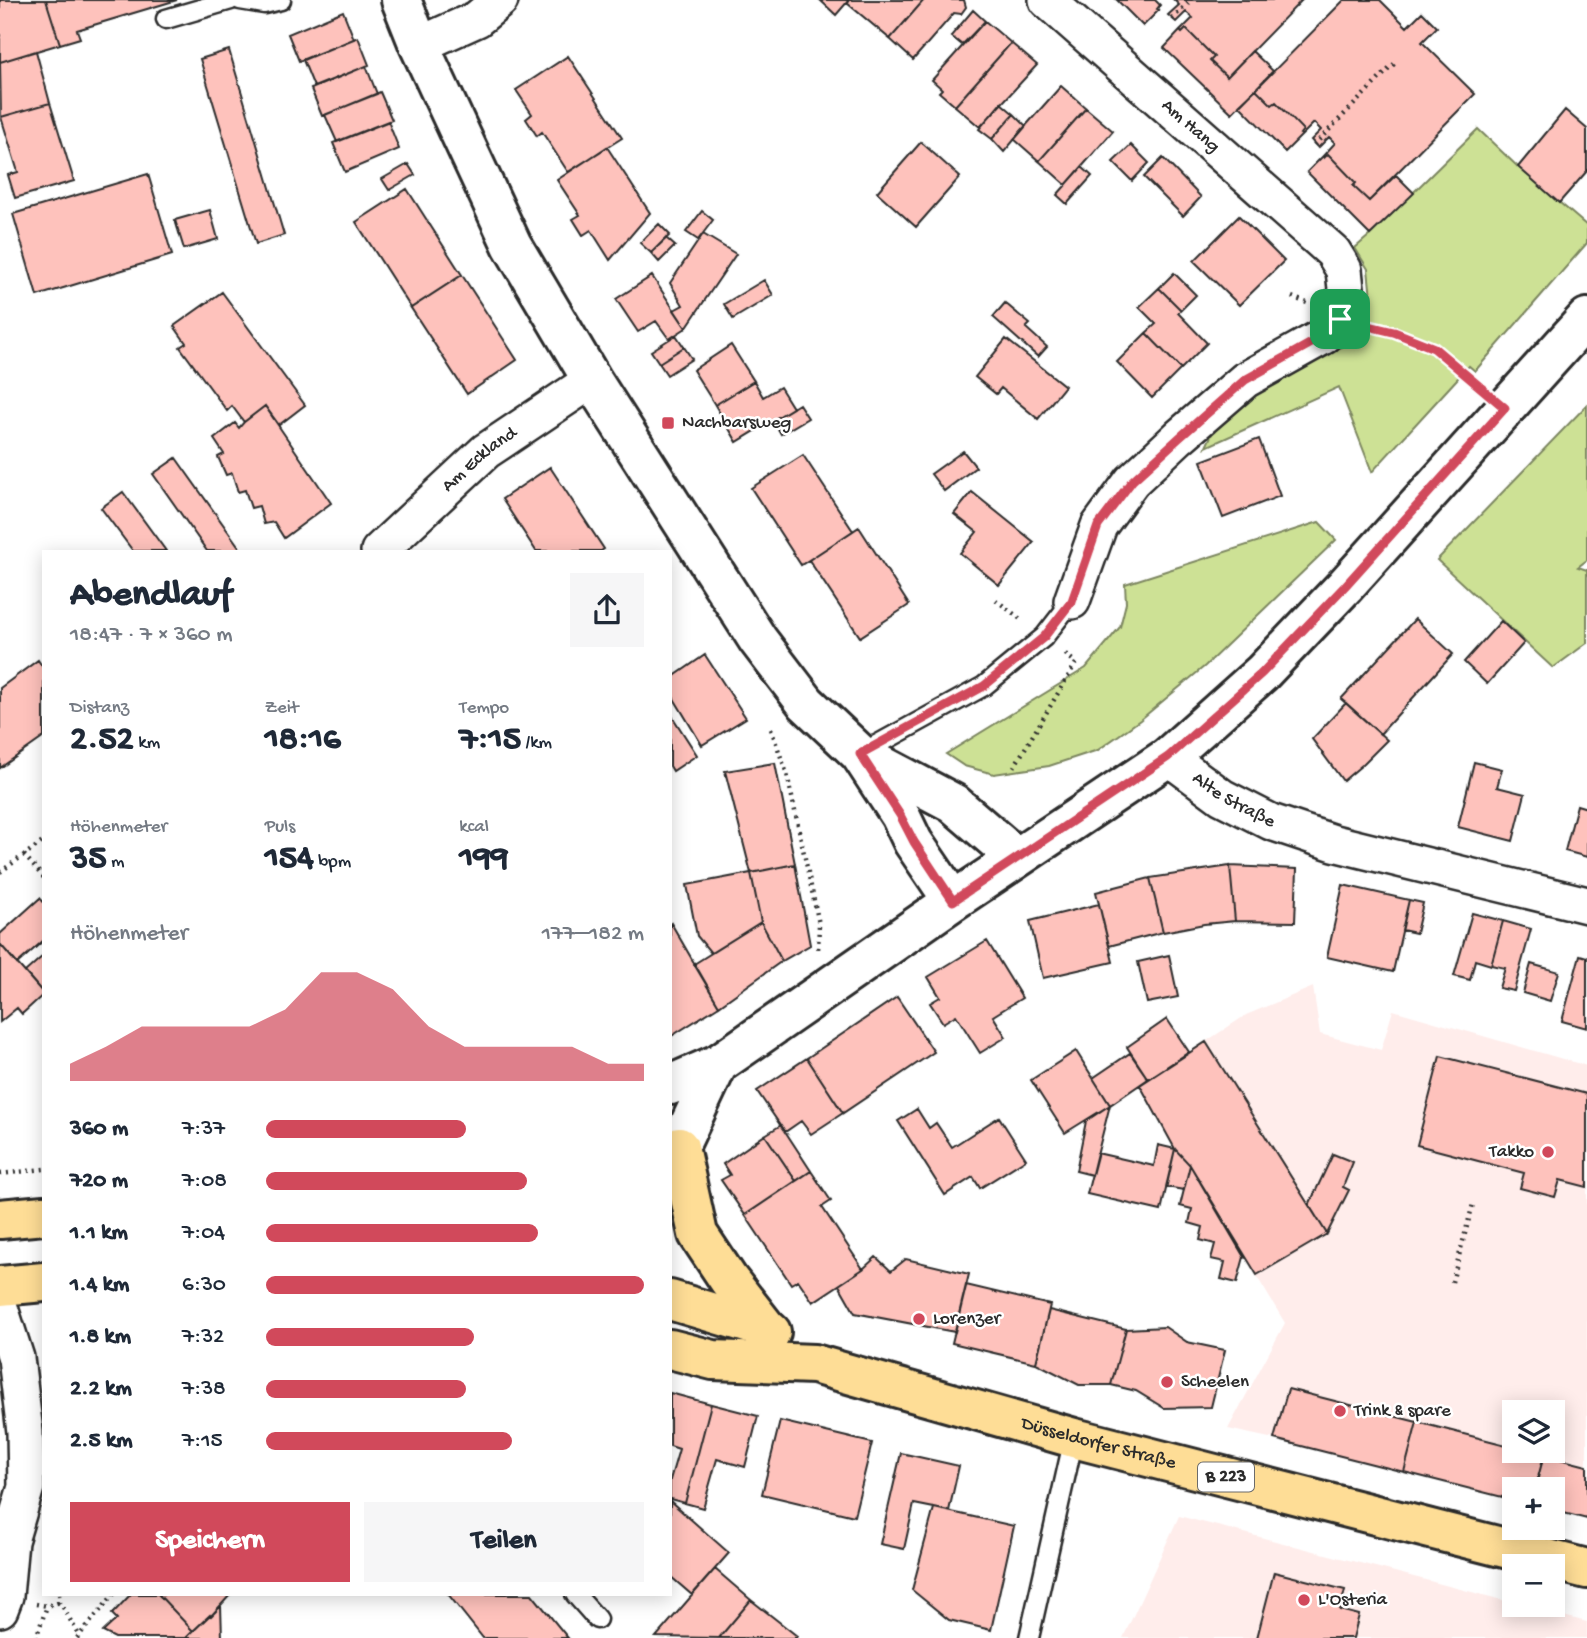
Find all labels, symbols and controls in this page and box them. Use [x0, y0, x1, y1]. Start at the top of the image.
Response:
street label: Am Hang [1156, 94, 1224, 158]
pin [1310, 289, 1370, 349]
icon: arrive [1321, 300, 1359, 338]
place label: Nachbarsweg [682, 412, 791, 435]
marker: Nachbarsweg [660, 415, 676, 431]
street label: Am Eckland [437, 421, 523, 498]
button: share [570, 573, 644, 647]
text: Abendlauf [70, 574, 231, 618]
text: 18:47 · 7 × 360 m [70, 622, 232, 649]
text: Distanz [70, 697, 129, 720]
text: Zeit [265, 697, 299, 720]
text: Tempo [459, 697, 509, 720]
text: 2.52 [70, 720, 134, 761]
text: 18:16 [265, 720, 341, 761]
text: 7:15 [459, 720, 521, 761]
text: km [134, 732, 160, 755]
text: /km [521, 732, 552, 755]
street label: Alte Straße [1187, 767, 1279, 834]
text: Höhenmeter [70, 816, 167, 839]
text: Puls [265, 816, 295, 839]
text: kcal [459, 816, 489, 839]
text: 35 [70, 839, 107, 880]
text: 154 [265, 839, 314, 880]
text: 199 [459, 839, 509, 880]
text: m [107, 851, 125, 874]
text: bpm [314, 851, 351, 874]
text: Höhenmeter [70, 921, 188, 948]
text: 177–182 m [542, 921, 644, 948]
text: 360 m [70, 1116, 128, 1143]
text: 7:37 [182, 1116, 225, 1143]
place label: Takko [1488, 1141, 1534, 1164]
marker: Takko [1540, 1144, 1556, 1160]
text: 720 m [70, 1168, 128, 1195]
text: 7:08 [182, 1168, 227, 1195]
text: 1.1 km [70, 1220, 128, 1247]
text: 7:04 [182, 1220, 225, 1247]
text: 1.4 km [70, 1272, 129, 1299]
text: 6:30 [182, 1272, 226, 1299]
place label: Lorenzer [933, 1308, 1003, 1331]
marker: Lorenzer [911, 1311, 927, 1327]
text: 1.8 km [70, 1324, 131, 1351]
text: 7:32 [182, 1324, 224, 1351]
place label: Scheelen [1181, 1371, 1249, 1394]
marker: Scheelen [1159, 1374, 1175, 1390]
text: 2.2 km [70, 1376, 132, 1403]
text: 7:38 [182, 1376, 226, 1403]
place label: Trink & spare [1353, 1400, 1451, 1423]
map controls [1502, 1400, 1565, 1617]
button: layers [1502, 1400, 1565, 1463]
marker: Trink & spare [1332, 1403, 1348, 1419]
street label: Düsseldorfer Straße [1017, 1412, 1179, 1475]
text: 2.5 km [70, 1428, 133, 1455]
text: 7:15 [182, 1428, 223, 1455]
road number: B 223 [1198, 1462, 1254, 1492]
button: + [1502, 1477, 1565, 1540]
button: Speichern [70, 1502, 350, 1582]
button: Teilen [364, 1502, 644, 1582]
button: − [1502, 1554, 1565, 1617]
place label: L'Osteria [1318, 1589, 1389, 1612]
marker: L'Osteria [1296, 1592, 1312, 1608]

